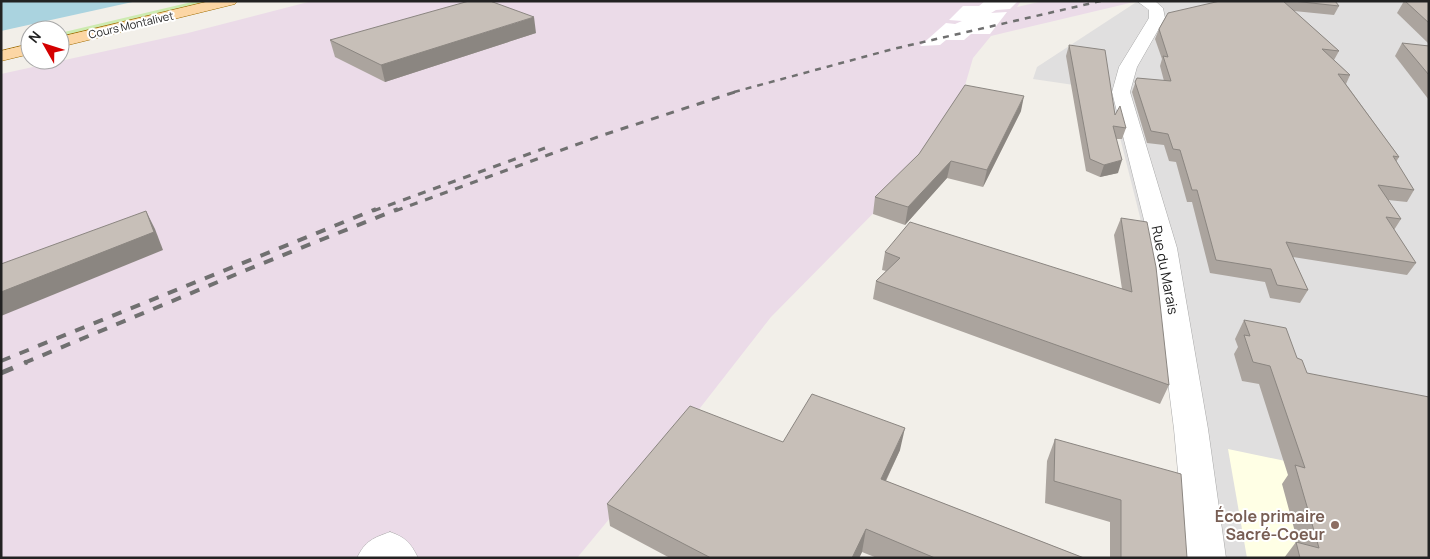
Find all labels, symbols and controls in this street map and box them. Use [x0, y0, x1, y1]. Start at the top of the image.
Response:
street label: Cours Montalivet [87, 7, 175, 42]
north arrow [20, 20, 70, 70]
text: N [24, 27, 45, 46]
street label: Rue du Marais [1148, 224, 1183, 316]
place label: École primaire Sacré-Coeur [1215, 505, 1325, 545]
marker: École primaire Sacré-Coeur [1329, 519, 1341, 531]

